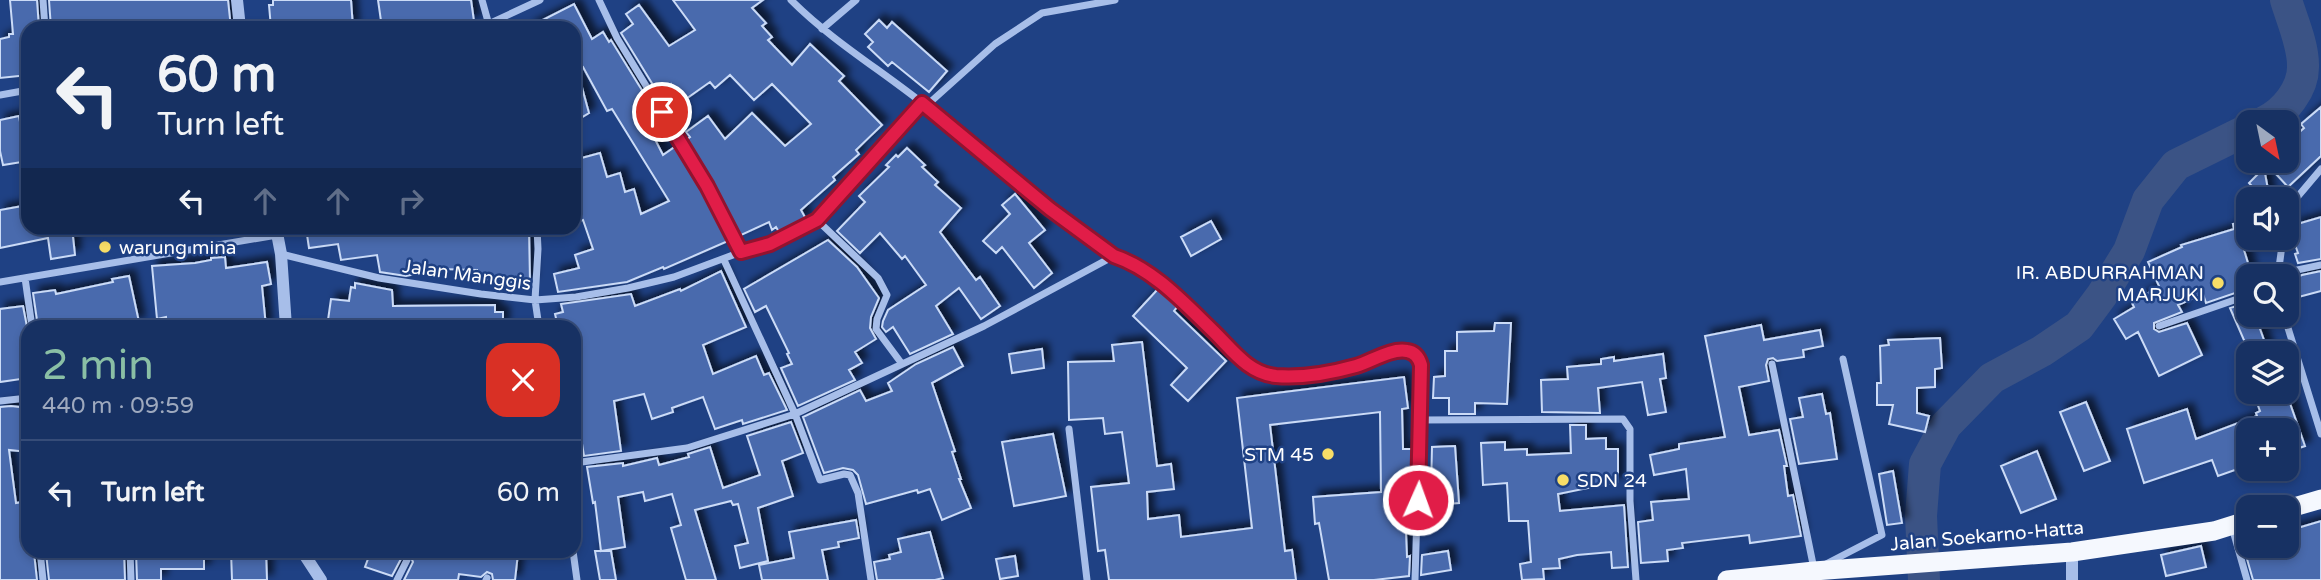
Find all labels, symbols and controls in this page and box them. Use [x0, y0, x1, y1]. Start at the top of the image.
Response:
text: 60 m [157, 46, 276, 105]
icon: left [42, 49, 133, 140]
pin [632, 82, 692, 142]
icon: arrive [643, 93, 681, 131]
text: Turn left [157, 106, 284, 144]
north arrow [2236, 110, 2300, 173]
map controls [2236, 110, 2299, 558]
icon: left [173, 182, 211, 220]
icon: ahead [246, 182, 284, 220]
icon: ahead [319, 182, 357, 220]
icon: right [392, 182, 430, 220]
button: sound [2236, 187, 2299, 250]
place label: warung mina [119, 237, 236, 259]
marker: warung mina [97, 239, 113, 255]
street label: Jalan Manggis [401, 255, 533, 295]
place label: IR. ABDURRAHMAN MARJUKI [2016, 262, 2204, 306]
button: search [2236, 264, 2299, 327]
marker: IR. ABDURRAHMAN MARJUKI [2210, 275, 2226, 291]
text: 2 min [42, 340, 154, 391]
button: layers [2236, 341, 2299, 404]
button: close [486, 343, 560, 417]
text: 440 m · 09:59 [42, 392, 194, 420]
button: + [2236, 418, 2299, 481]
place label: STM 45 [1244, 444, 1314, 466]
marker: STM 45 [1320, 446, 1336, 462]
position arrow [1381, 463, 1455, 537]
place label: SDN 24 [1577, 470, 1647, 492]
marker: SDN 24 [1555, 472, 1571, 488]
icon: left [42, 474, 80, 512]
text: Turn left [101, 477, 204, 508]
text: 60 m [497, 477, 560, 508]
button: − [2236, 495, 2299, 558]
street label: Jalan Soekarno-Hatta [1889, 517, 2085, 555]

